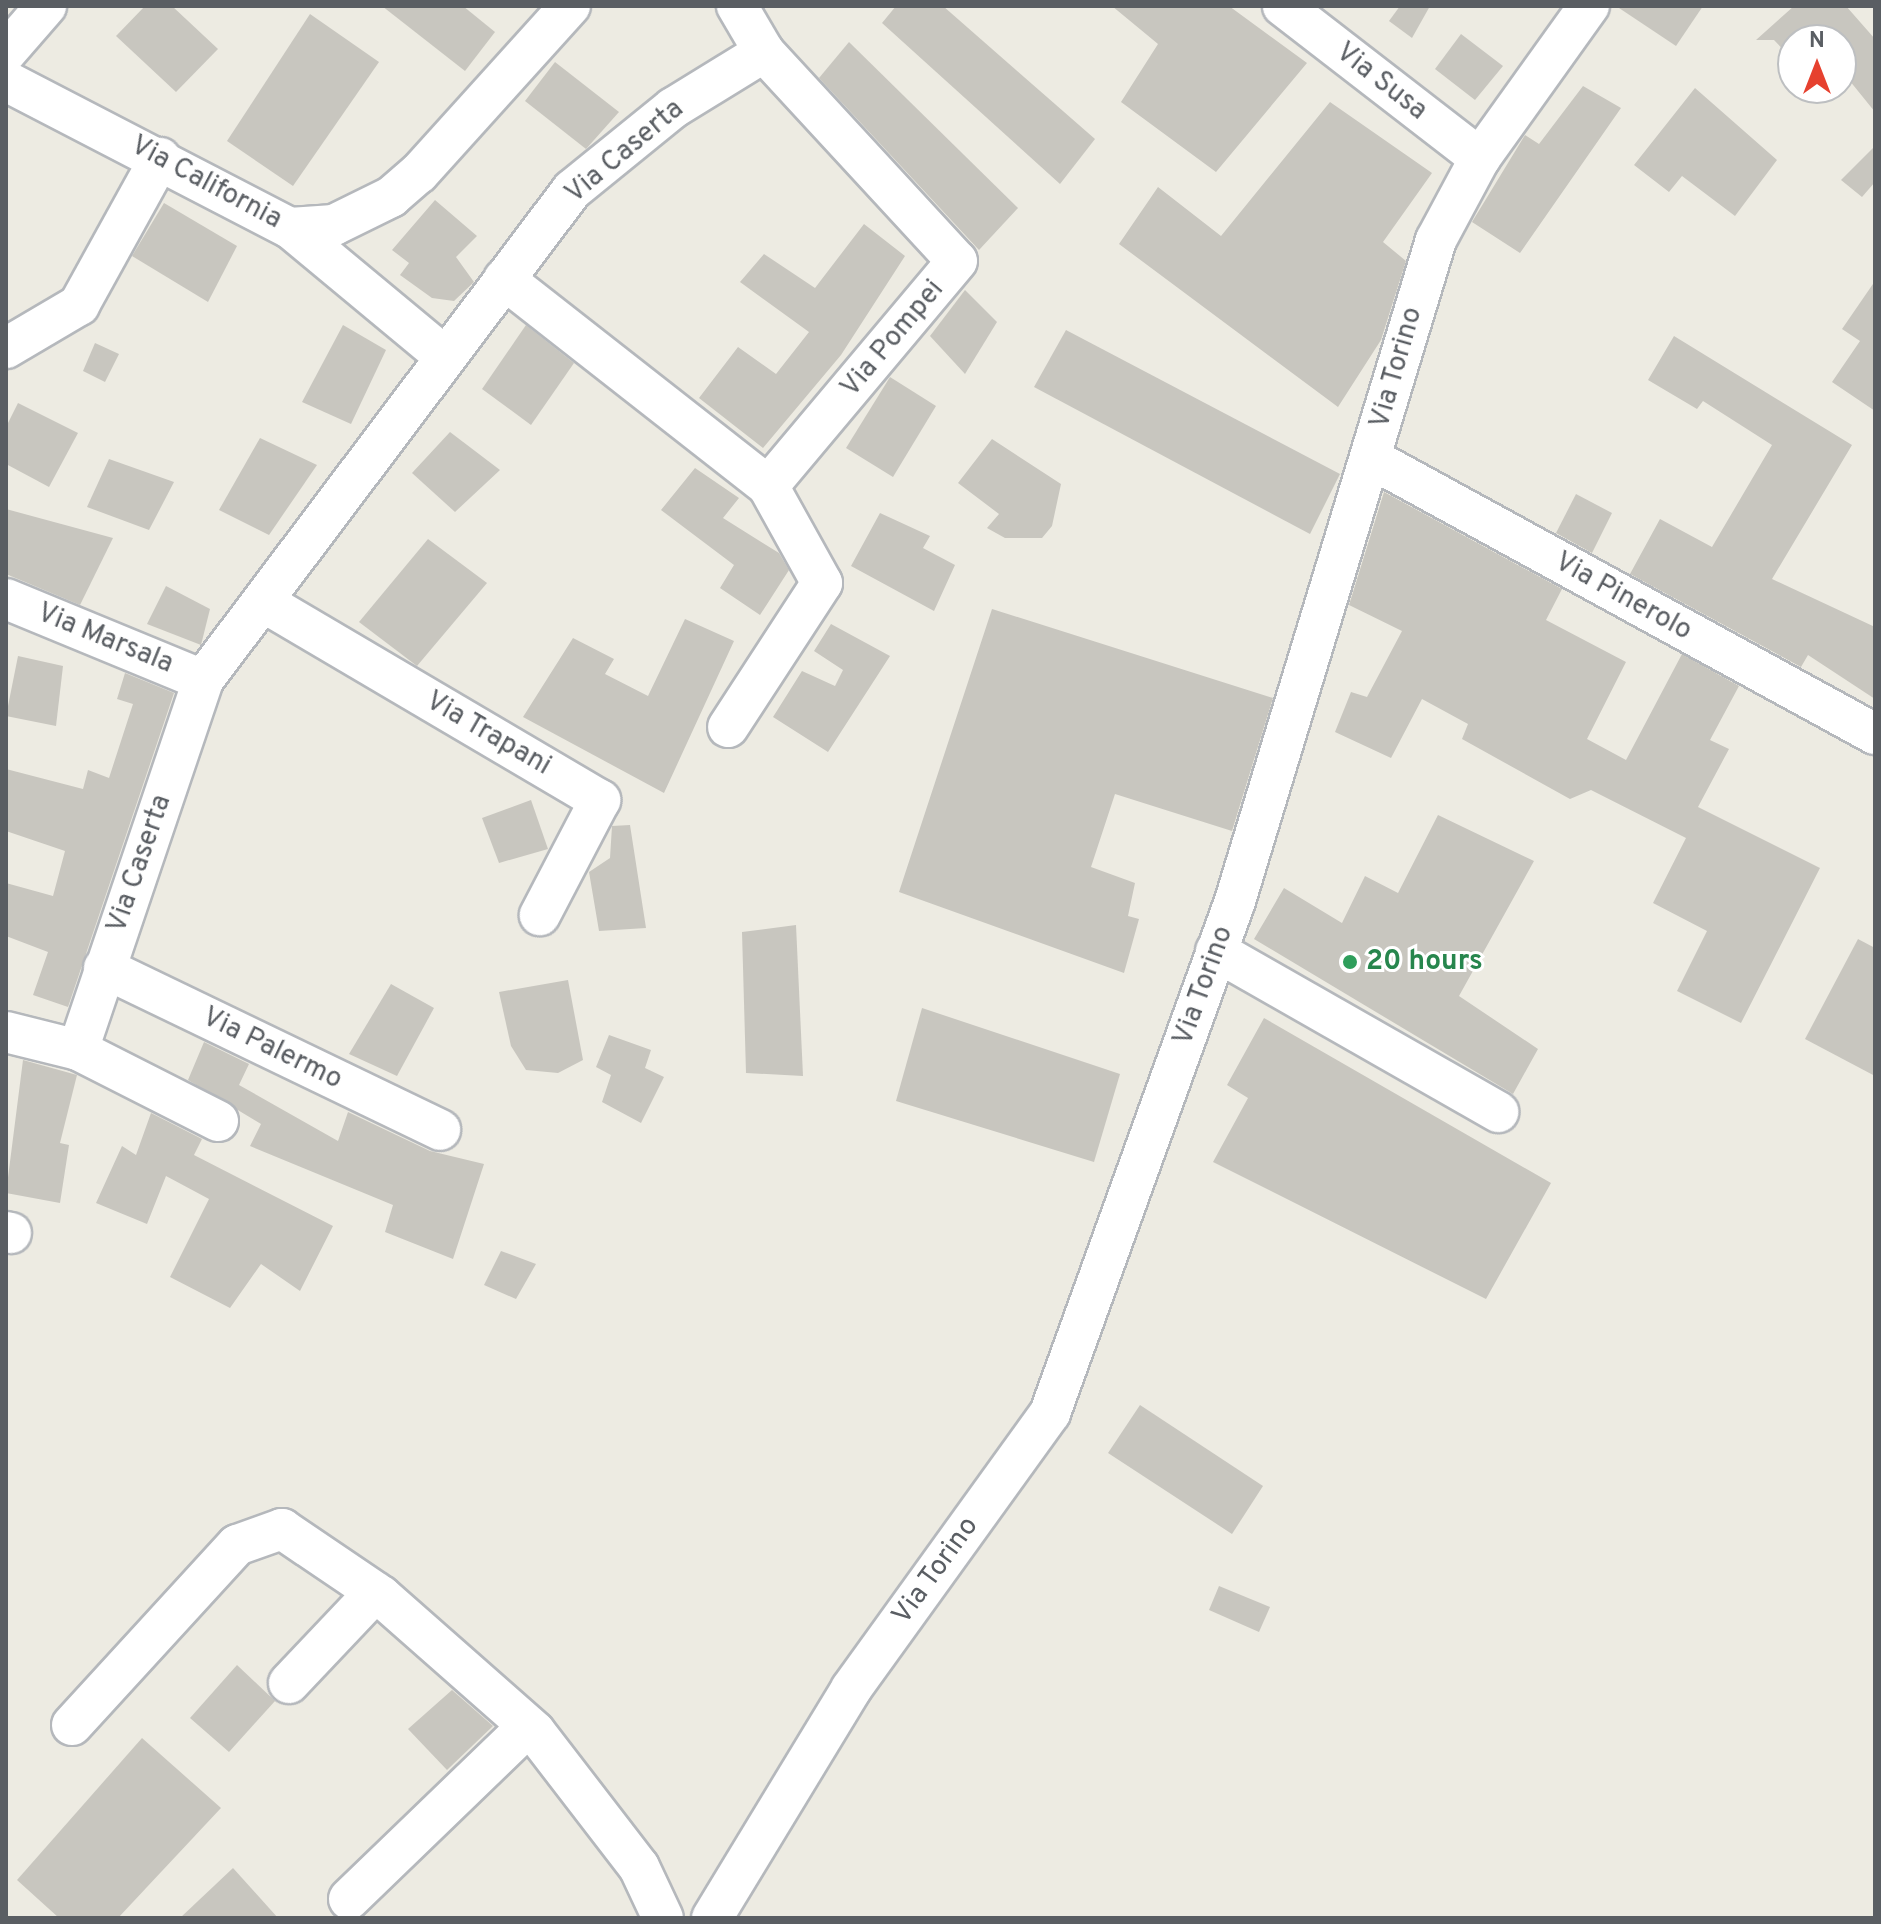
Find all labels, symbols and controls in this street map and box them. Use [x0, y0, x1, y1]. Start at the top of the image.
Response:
north arrow [1777, 24, 1857, 104]
text: N [1809, 28, 1825, 55]
street label: Via Susa [1329, 36, 1433, 128]
street label: Via Caserta [559, 93, 691, 211]
street label: Via California [125, 129, 287, 237]
street label: Via Pompei [834, 274, 952, 404]
street label: Via Torino [1364, 303, 1430, 433]
street label: Via Pinerolo [1549, 546, 1697, 648]
street label: Via Marsala [32, 597, 178, 681]
street label: Via Trapani [419, 684, 557, 784]
street label: Via Caserta [101, 790, 179, 938]
street label: Via Torino [1167, 921, 1241, 1051]
place label: 20 hours [1366, 945, 1483, 979]
marker: 20 hours [1341, 953, 1359, 971]
street label: Via Palermo [196, 1001, 348, 1097]
street label: Via Torino [885, 1510, 987, 1632]

